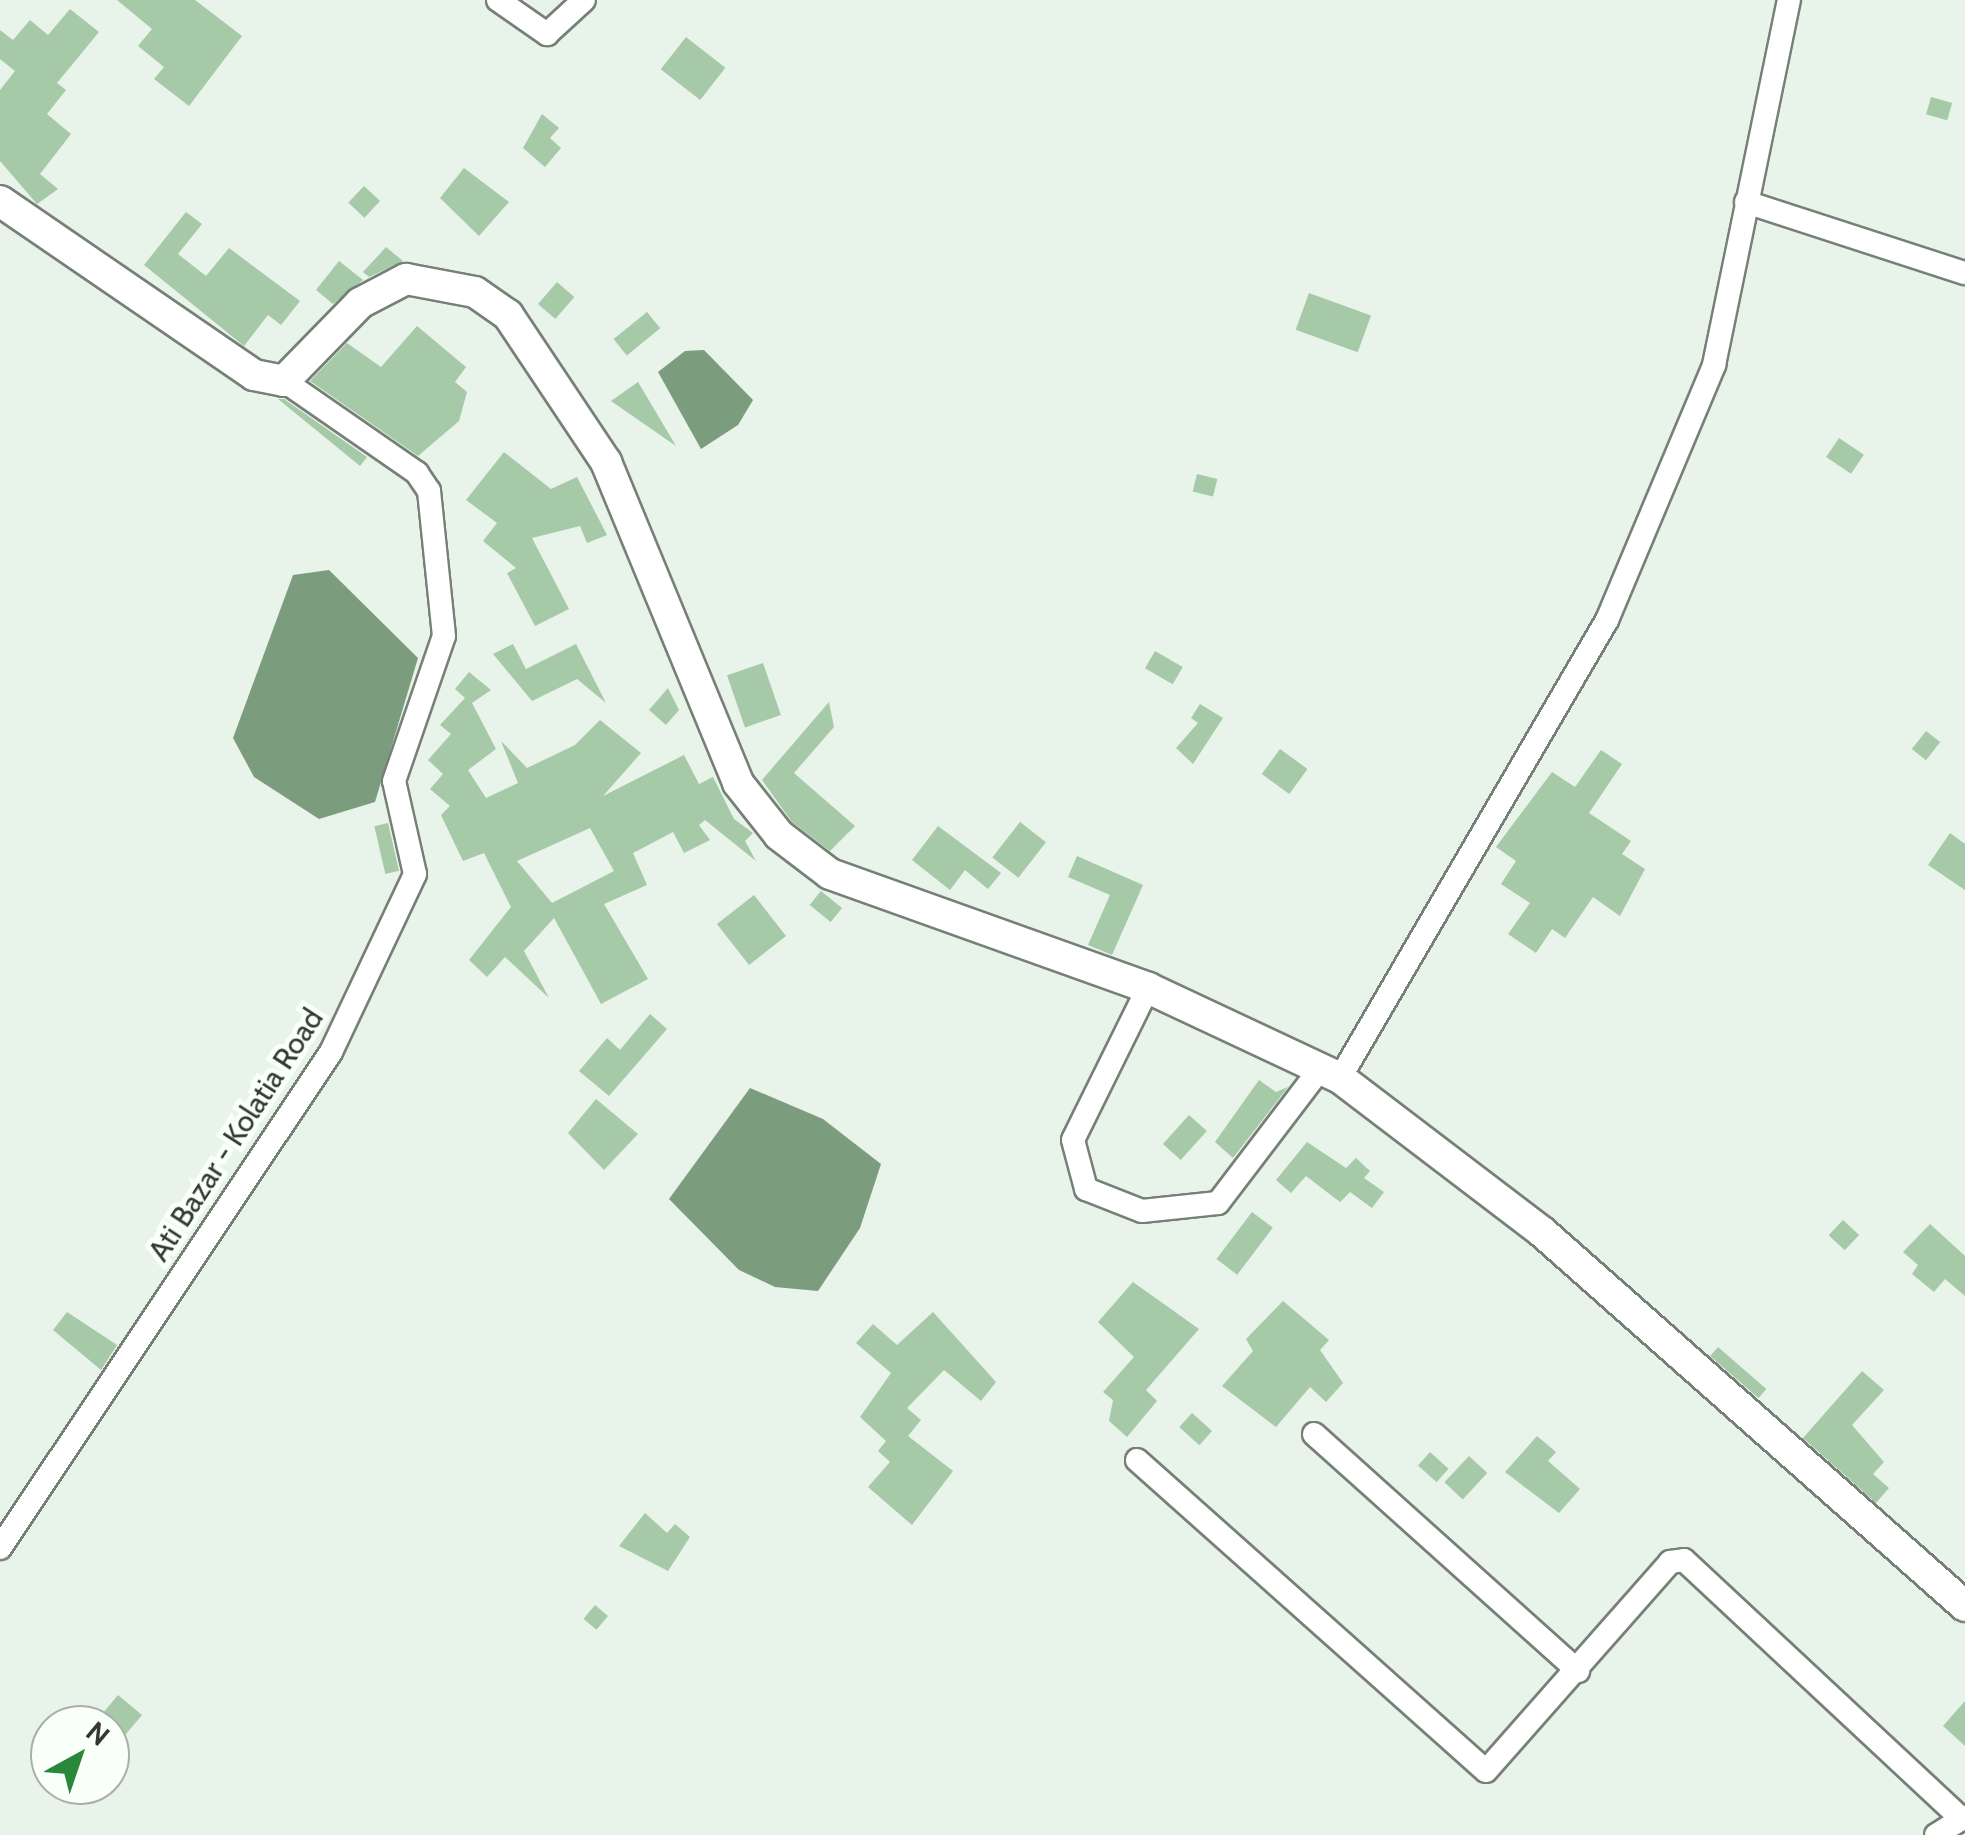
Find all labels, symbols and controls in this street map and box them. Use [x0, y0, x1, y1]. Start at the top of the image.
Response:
street label: Ati Bazar - Kolatia Road [141, 1002, 331, 1268]
north arrow [30, 1705, 130, 1805]
text: N [79, 1714, 117, 1753]

